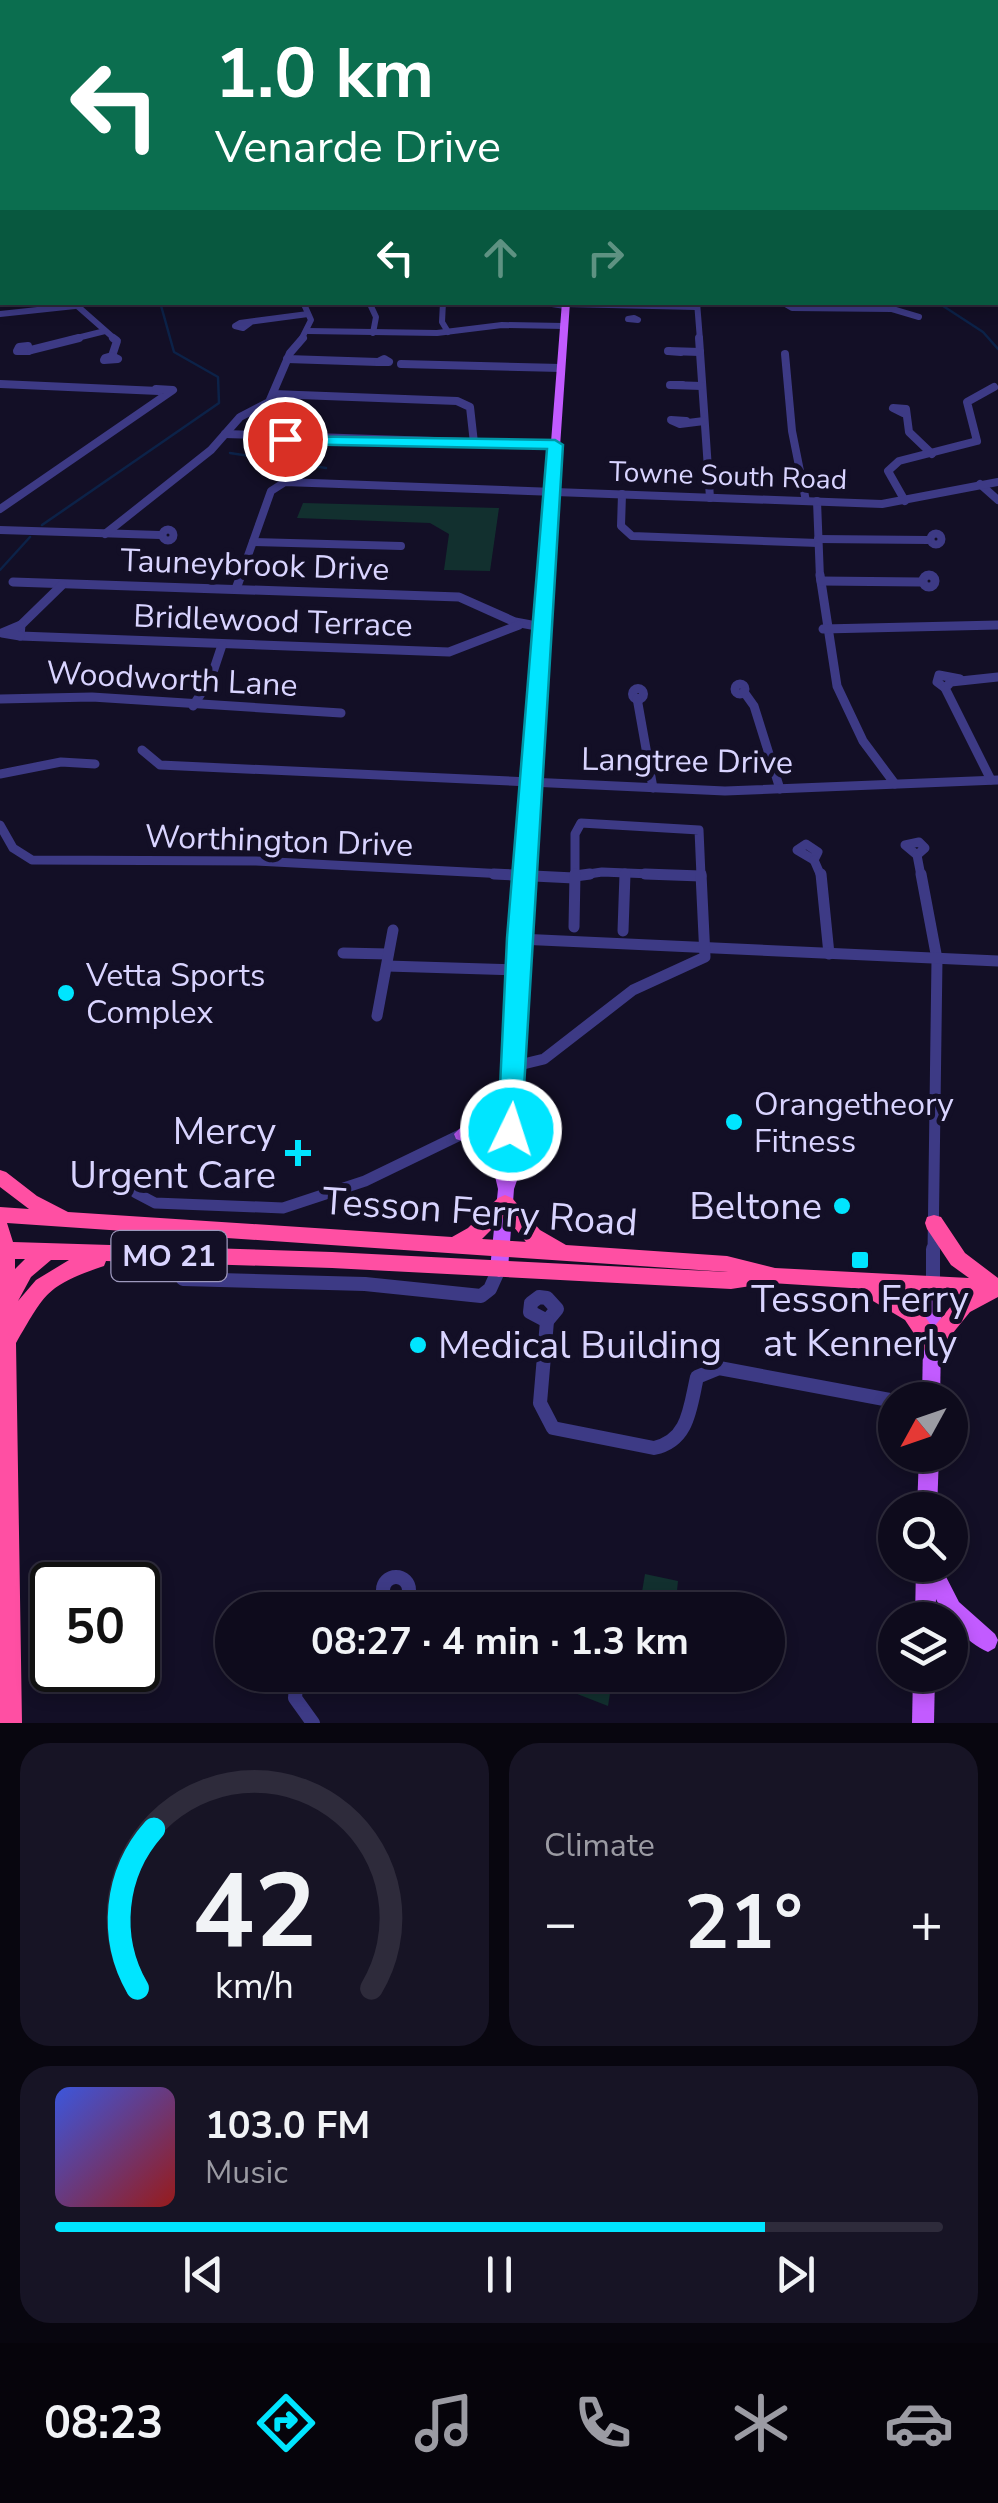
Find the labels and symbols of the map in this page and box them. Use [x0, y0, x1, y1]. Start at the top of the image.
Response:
pin [243, 397, 328, 482]
street label: Towne South Road [608, 453, 848, 499]
street label: Tauneybrook Drive [120, 539, 390, 591]
street label: Bridlewood Terrace [133, 595, 413, 647]
street label: Woodworth Lane [45, 651, 299, 707]
street label: Langtree Drive [581, 738, 793, 784]
street label: Worthington Drive [144, 815, 414, 867]
place label: Vetta Sports Complex [85, 954, 265, 1034]
marker: Vetta Sports Complex [55, 982, 77, 1004]
position arrow [459, 1078, 563, 1182]
place label: Orangetheory Fitness [754, 1083, 954, 1163]
place label: Mercy Urgent Care [69, 1106, 276, 1201]
marker: Orangetheory Fitness [723, 1111, 745, 1133]
marker: Mercy Urgent Care [285, 1140, 311, 1166]
street label: Tesson Ferry Road [321, 1176, 639, 1248]
place label: Beltone [689, 1181, 822, 1232]
marker: Beltone [831, 1195, 853, 1217]
road number: MO 21 [111, 1231, 226, 1281]
marker: Tesson Ferry at Kennerly [849, 1249, 871, 1271]
place label: Tesson Ferry at Kennerly [751, 1274, 969, 1369]
place label: Medical Building [438, 1320, 722, 1371]
marker: Medical Building [407, 1334, 429, 1356]
north arrow [878, 1382, 968, 1472]
speed limit sign: 50 [30, 1562, 160, 1692]

